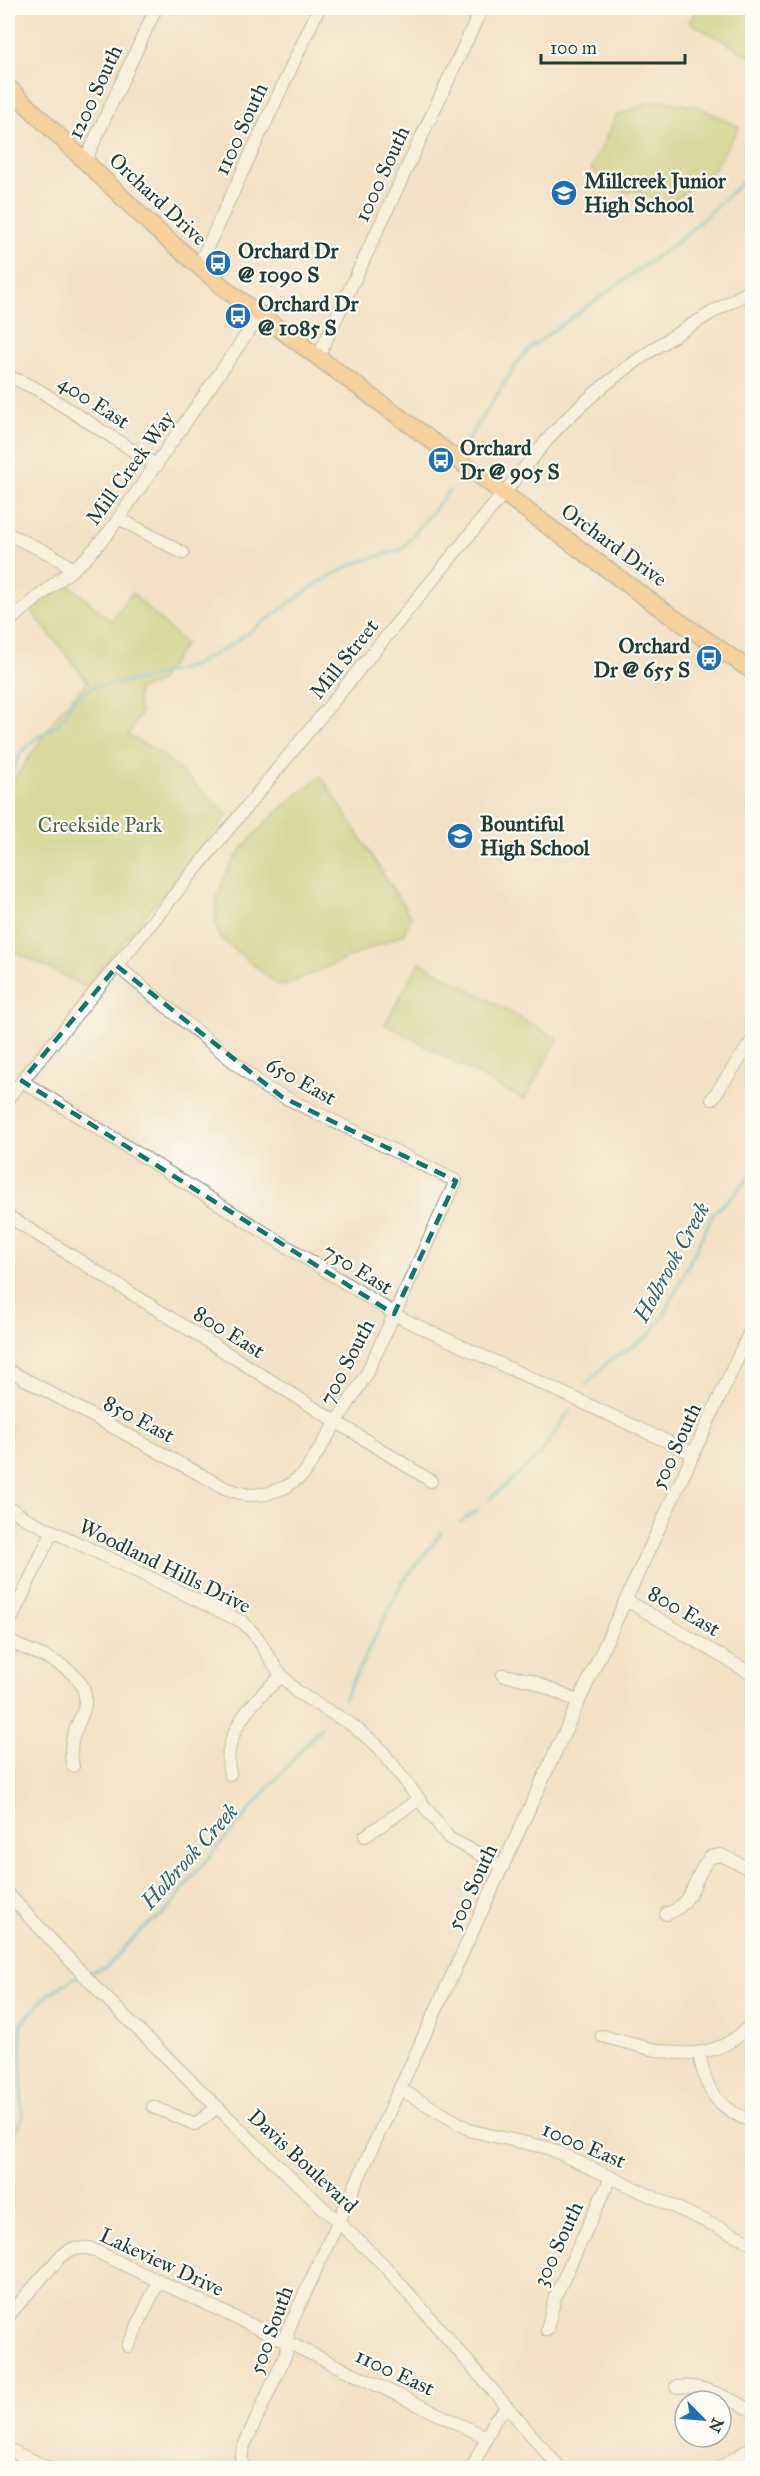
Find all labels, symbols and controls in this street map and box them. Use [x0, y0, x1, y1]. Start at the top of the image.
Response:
scale bar [541, 27, 685, 65]
text: 100 m [550, 37, 597, 59]
street label: 1200 South [62, 41, 128, 143]
street label: 1100 South [208, 79, 274, 179]
street label: 1000 South [349, 122, 416, 226]
street label: Orchard Drive [104, 147, 213, 251]
place label: Millcreek Junior High School [584, 168, 727, 218]
school or university icon: Millcreek Junior High School [549, 178, 579, 208]
place label: Orchard Dr @ 1090 S [238, 238, 340, 288]
bus stop icon: Orchard Dr @ 1090 S [203, 248, 233, 278]
place label: Orchard Dr @ 1085 S [258, 291, 360, 341]
bus stop icon: Orchard Dr @ 1085 S [223, 301, 253, 331]
street label: 400 East [54, 369, 135, 435]
street label: Mill Creek Way [80, 405, 181, 530]
place label: Orchard Dr @ 905 S [460, 435, 560, 485]
bus stop icon: Orchard Dr @ 905 S [426, 445, 456, 475]
street label: Orchard Drive [556, 498, 672, 592]
street label: Mill Street [304, 613, 384, 704]
place label: Orchard Dr @ 655 S [593, 633, 690, 683]
bus stop icon: Orchard Dr @ 655 S [694, 643, 724, 673]
place label: Bountiful High School [480, 811, 591, 861]
park label: Creekside Park [38, 812, 162, 838]
school or university icon: Bountiful High School [445, 821, 475, 851]
street label: 650 East [261, 1051, 341, 1111]
water label: Holbrook Creek [627, 1197, 716, 1328]
street label: 750 East [319, 1238, 398, 1301]
street label: 800 East [189, 1300, 270, 1364]
street label: 700 South [314, 1314, 381, 1409]
street label: 850 East [99, 1390, 179, 1449]
street label: 500 South [645, 1399, 707, 1493]
street label: Woodland Hills Drive [75, 1513, 255, 1619]
street label: 800 East [643, 1580, 725, 1642]
water label: Holbrook Creek [134, 1798, 244, 1915]
street label: 500 South [441, 1840, 503, 1934]
street label: Davis Boulevard [243, 2104, 364, 2219]
street label: 1000 East [538, 2116, 630, 2174]
street label: 300 South [527, 2197, 589, 2290]
street label: Lakeview Drive [96, 2222, 228, 2302]
street label: 500 South [243, 2282, 299, 2378]
street label: 1100 East [351, 2342, 439, 2402]
north arrow [673, 2389, 733, 2449]
text: N [704, 2415, 728, 2436]

